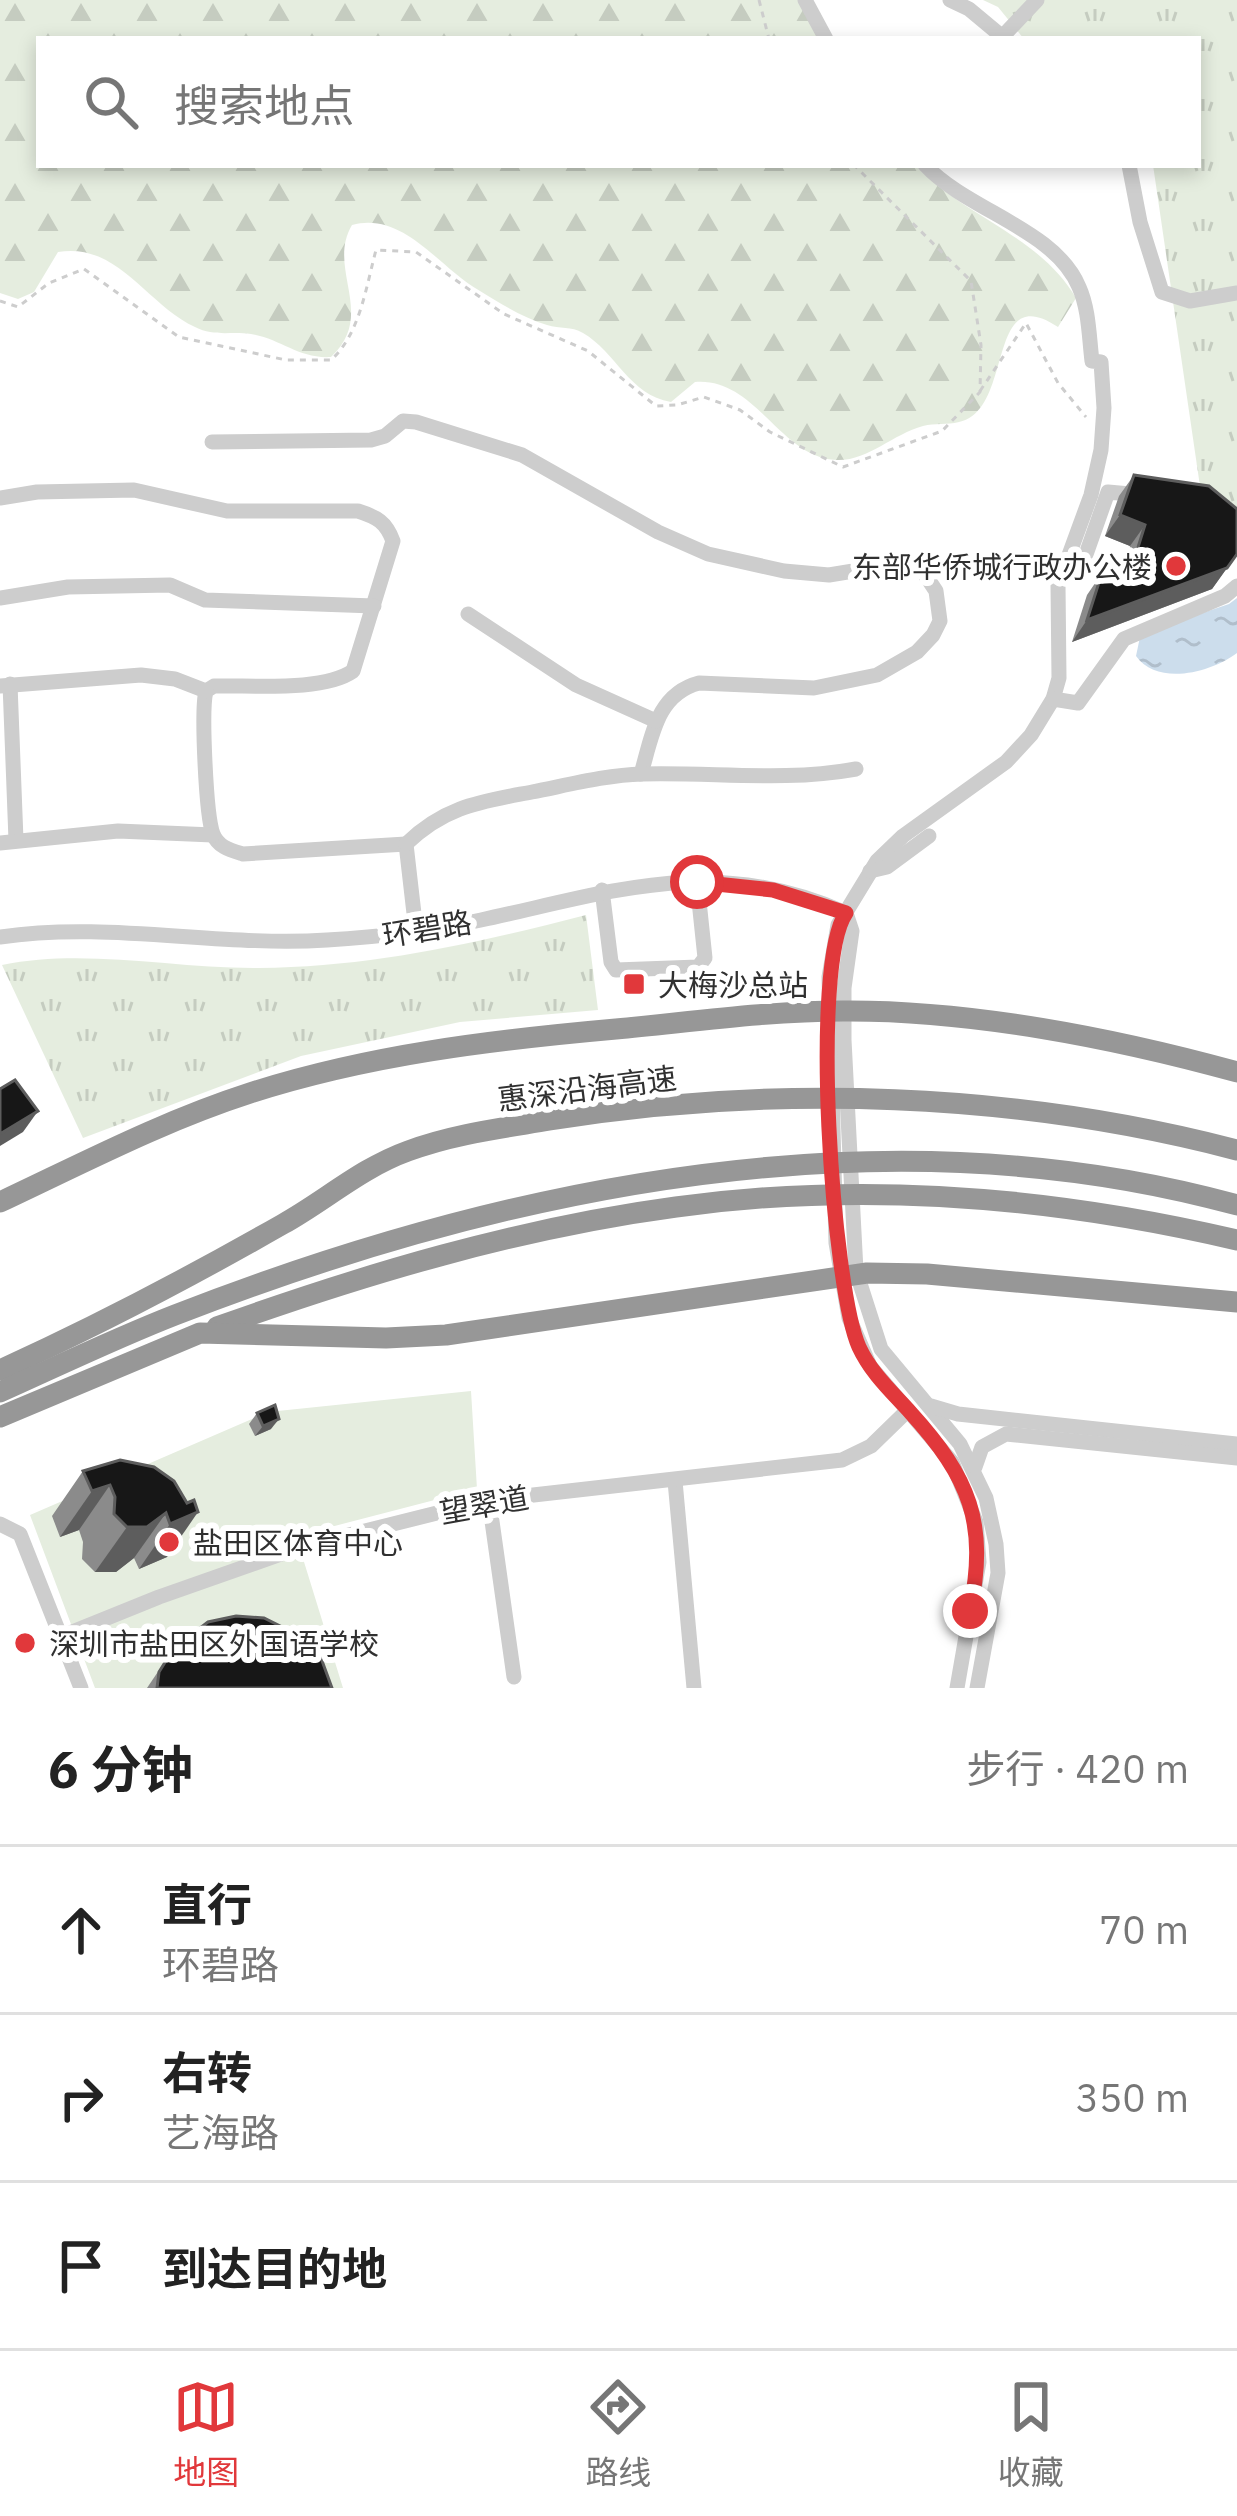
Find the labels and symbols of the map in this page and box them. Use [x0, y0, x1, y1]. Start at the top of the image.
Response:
place label: 东部华侨城行政办公楼 [852, 547, 1152, 586]
marker: 东部华侨城行政办公楼 [1163, 553, 1189, 579]
route start [670, 855, 724, 909]
street label: 环碧路 [380, 902, 474, 954]
place label: 大梅沙总站 [658, 965, 808, 1004]
marker: 大梅沙总站 [621, 971, 647, 997]
street label: 惠深沿海高速 [495, 1058, 679, 1118]
street label: 望翠道 [436, 1477, 532, 1531]
place label: 盐田区体育中心 [193, 1523, 403, 1562]
marker: 盐田区体育中心 [156, 1529, 182, 1555]
route end [943, 1584, 997, 1638]
place label: 深圳市盐田区外国语学校 [49, 1624, 379, 1663]
marker: 深圳市盐田区外国语学校 [12, 1630, 38, 1656]

